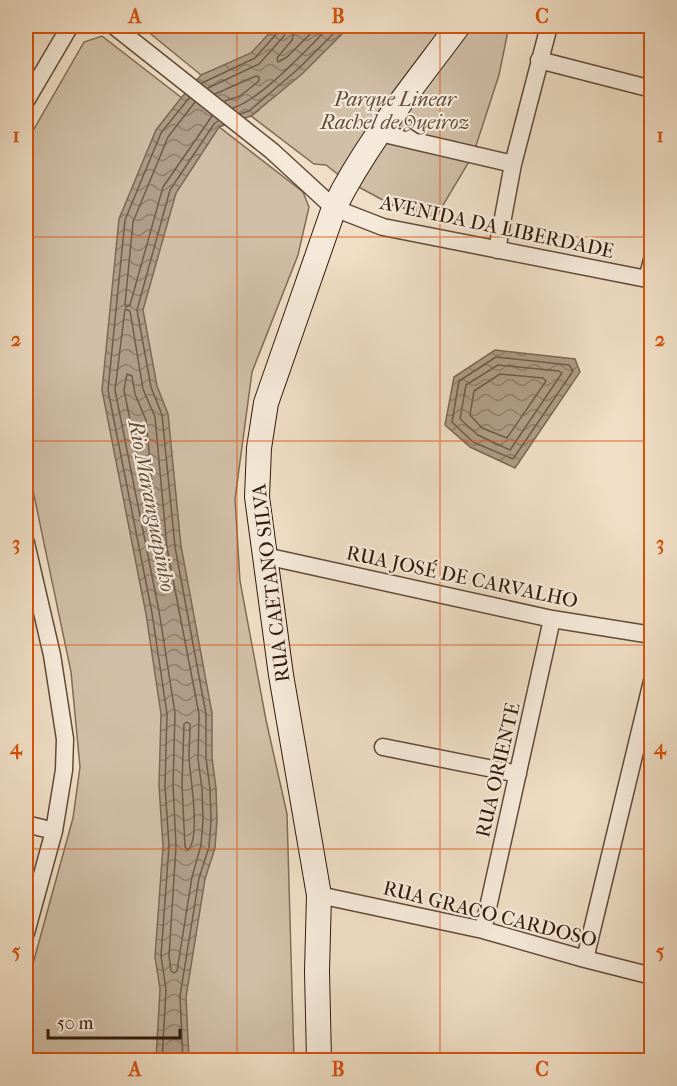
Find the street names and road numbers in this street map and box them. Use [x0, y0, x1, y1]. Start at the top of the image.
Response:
street label: AVENIDA DA LIBERDADE [377, 191, 616, 263]
street label: RUA CAETANO SILVA [247, 481, 295, 684]
street label: RUA JOSÉ DE CARVALHO [344, 540, 580, 613]
street label: RUA ORIENTE [471, 700, 525, 840]
street label: RUA GRACO CARDOSO [381, 876, 599, 952]

